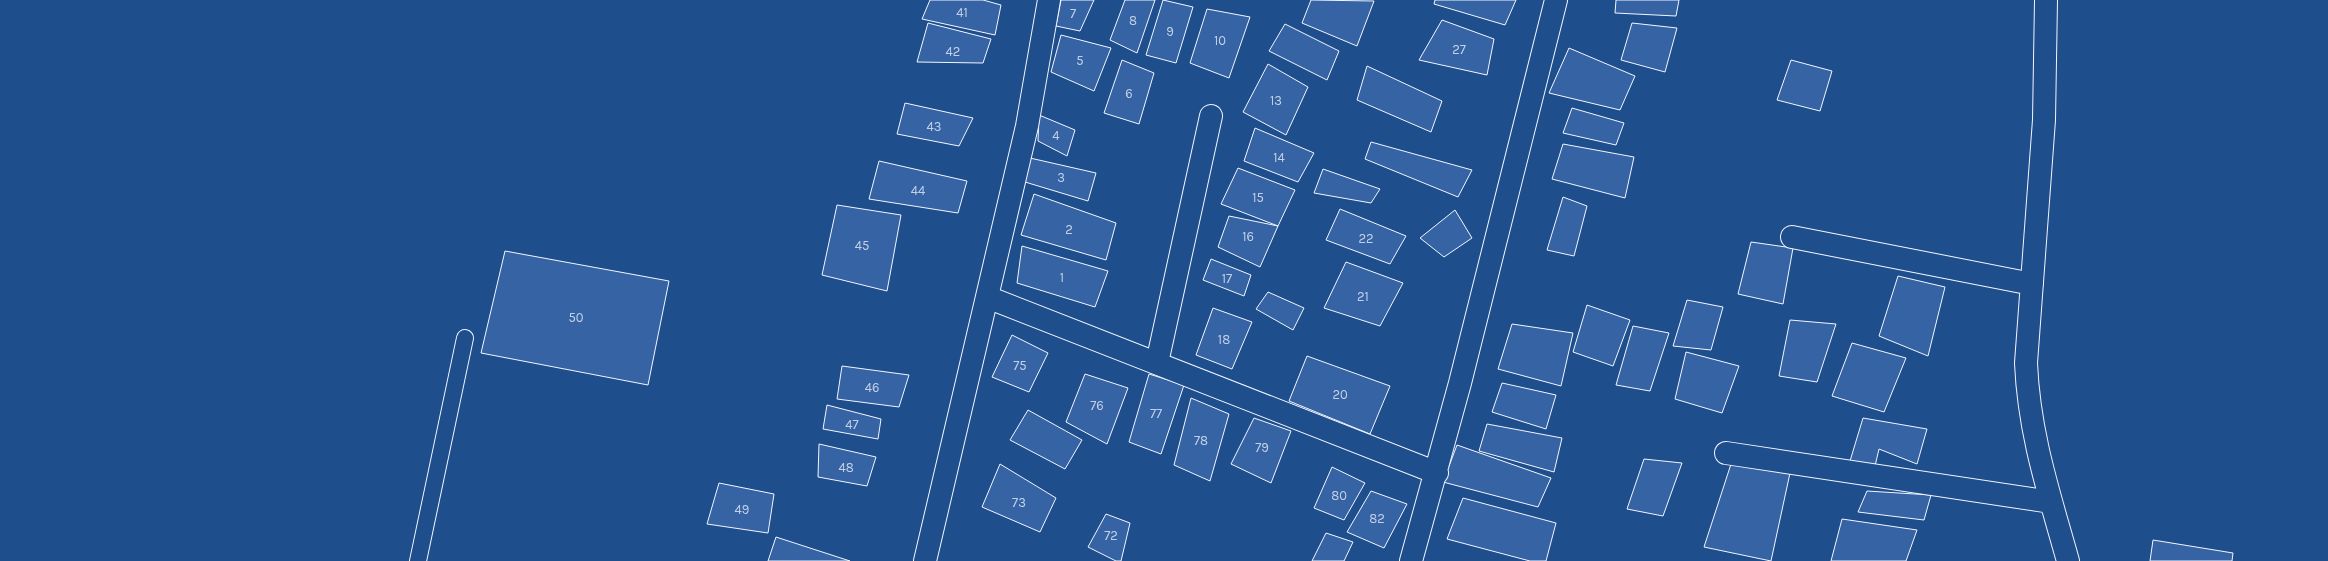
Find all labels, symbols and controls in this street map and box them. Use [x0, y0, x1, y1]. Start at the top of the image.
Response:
house number: 41 [956, 5, 968, 20]
house number: 7 [1070, 6, 1076, 21]
house number: 8 [1129, 13, 1137, 28]
house number: 9 [1166, 24, 1174, 39]
house number: 10 [1214, 33, 1226, 48]
house number: 27 [1452, 42, 1466, 57]
house number: 42 [946, 44, 960, 59]
house number: 5 [1076, 53, 1084, 68]
house number: 6 [1125, 86, 1133, 101]
house number: 13 [1270, 93, 1282, 108]
house number: 43 [927, 119, 941, 134]
house number: 4 [1052, 128, 1060, 143]
house number: 14 [1273, 150, 1285, 165]
house number: 3 [1057, 170, 1065, 185]
house number: 44 [911, 183, 925, 198]
house number: 15 [1252, 190, 1264, 205]
house number: 2 [1065, 222, 1073, 237]
house number: 16 [1242, 229, 1254, 244]
house number: 22 [1358, 231, 1374, 246]
house number: 45 [855, 238, 869, 253]
house number: 1 [1060, 270, 1064, 285]
house number: 17 [1222, 271, 1232, 286]
house number: 21 [1357, 289, 1369, 304]
house number: 50 [568, 310, 584, 325]
house number: 18 [1218, 332, 1230, 347]
house number: 75 [1013, 358, 1027, 373]
house number: 46 [865, 380, 879, 395]
house number: 20 [1332, 387, 1348, 402]
house number: 76 [1090, 398, 1104, 413]
house number: 77 [1150, 406, 1162, 421]
house number: 47 [845, 417, 859, 432]
house number: 78 [1194, 433, 1208, 448]
house number: 79 [1255, 440, 1269, 455]
house number: 48 [838, 460, 854, 475]
house number: 80 [1331, 488, 1347, 503]
house number: 73 [1012, 495, 1026, 510]
house number: 49 [735, 502, 749, 517]
house number: 82 [1369, 511, 1385, 526]
house number: 72 [1104, 528, 1118, 543]

